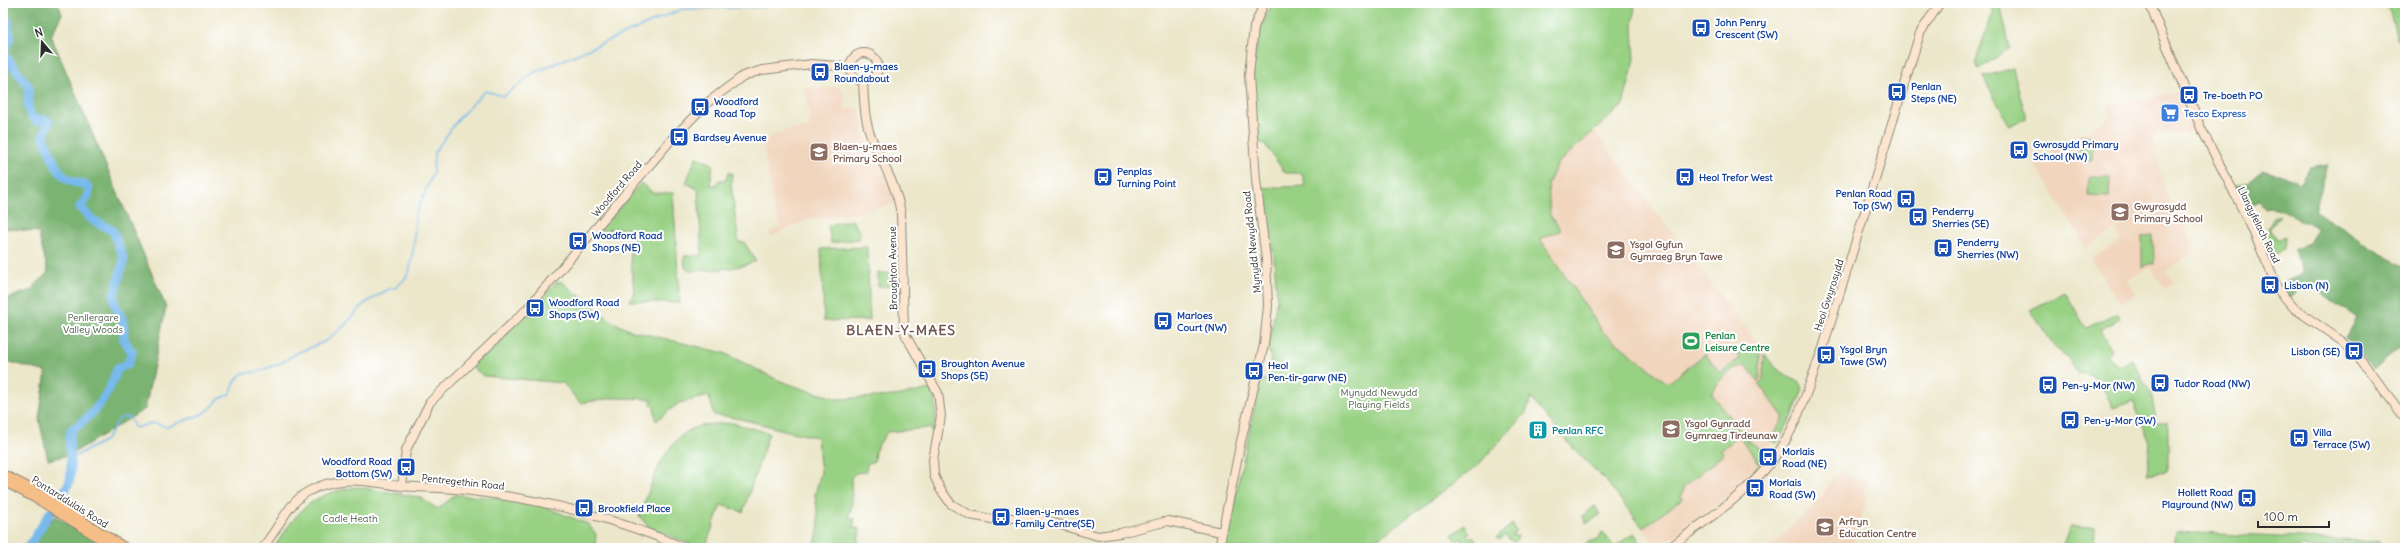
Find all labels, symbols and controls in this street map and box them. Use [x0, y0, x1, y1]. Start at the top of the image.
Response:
place label: John Penry Crescent (SW) [1715, 16, 1778, 41]
bus stop icon: John Penry Crescent (SW) [1690, 17, 1712, 39]
north arrow [22, 22, 62, 62]
text: N [33, 25, 45, 40]
place label: Blaen-y-maes Roundabout [834, 60, 898, 85]
bus stop icon: Blaen-y-maes Roundabout [809, 61, 831, 83]
place label: Penlan Steps (NE) [1911, 80, 1957, 105]
bus stop icon: Penlan Steps (NE) [1886, 81, 1908, 103]
bus stop icon: Tre-boeth PO [2178, 84, 2200, 106]
place label: Tre-boeth PO [2203, 89, 2263, 102]
place label: Woodford Road Top [714, 95, 759, 120]
bus stop icon: Woodford Road Top [689, 96, 711, 118]
supermarket icon: Tesco Express [2159, 102, 2181, 124]
place label: Tesco Express [2184, 107, 2247, 120]
bus stop icon: Bardsey Avenue [668, 126, 690, 148]
place label: Bardsey Avenue [693, 131, 767, 144]
place label: Gwrosydd Primary School (NW) [2033, 138, 2119, 163]
bus stop icon: Gwrosydd Primary School (NW) [2008, 139, 2030, 161]
place label: Blaen-y-maes Primary School [833, 140, 902, 165]
school or university icon: Blaen-y-maes Primary School [808, 141, 830, 163]
street label: Woodford Road [589, 158, 645, 220]
place label: Penplas Turning Point [1117, 165, 1177, 190]
bus stop icon: Penplas Turning Point [1092, 166, 1114, 188]
bus stop icon: Heol Trefor West [1674, 166, 1696, 188]
place label: Heol Trefor West [1699, 171, 1773, 184]
street label: Llangyfelach Road [2235, 185, 2283, 265]
place label: Penlan Road Top (SW) [1836, 187, 1892, 212]
bus stop icon: Penlan Road Top (SW) [1895, 188, 1917, 210]
street label: Mynydd Newydd Road [1240, 190, 1264, 294]
place label: Gwyrosydd Primary School [2134, 200, 2203, 225]
school or university icon: Gwyrosydd Primary School [2109, 201, 2131, 223]
place label: Penderry Sherries (SE) [1932, 205, 1989, 230]
bus stop icon: Penderry Sherries (SE) [1907, 206, 1929, 228]
street label: Broughton Avenue [886, 226, 900, 310]
place label: Woodford Road Shops (NE) [592, 229, 662, 254]
bus stop icon: Woodford Road Shops (NE) [567, 230, 589, 252]
place label: Penderry Sherries (NW) [1957, 236, 2019, 261]
bus stop icon: Penderry Sherries (NW) [1932, 237, 1954, 259]
place label: Ysgol Gyfun Gymraeg Bryn Tawe [1629, 238, 1723, 263]
school or university icon: Ysgol Gyfun Gymraeg Bryn Tawe [1605, 239, 1627, 261]
street label: Heol Gwyrosydd [1811, 257, 1847, 333]
bus stop icon: Lisbon (N) [2259, 274, 2281, 296]
place label: Lisbon (N) [2284, 279, 2329, 292]
place label: Woodford Road Shops (SW) [549, 296, 619, 321]
bus stop icon: Woodford Road Shops (SW) [524, 297, 546, 319]
place label: Marloes Court (NW) [1177, 309, 1227, 334]
bus stop icon: Marloes Court (NW) [1152, 310, 1174, 332]
park label: Penllergare Valley Woods [63, 311, 123, 336]
district label: BLAEN-Y-MAES [846, 321, 956, 339]
place label: Penlan Leisure Centre [1705, 329, 1770, 354]
sports icon: Penlan Leisure Centre [1680, 330, 1702, 352]
bus stop icon: Lisbon (SE) [2343, 340, 2365, 362]
place label: Ysgol Bryn Tawe (SW) [1839, 343, 1887, 368]
bus stop icon: Ysgol Bryn Tawe (SW) [1815, 344, 1837, 366]
place label: Lisbon (SE) [2291, 345, 2340, 358]
place label: Broughton Avenue Shops (SE) [941, 357, 1026, 382]
bus stop icon: Broughton Avenue Shops (SE) [916, 358, 938, 380]
place label: Heol Pen-tir-garw (NE) [1268, 359, 1347, 384]
bus stop icon: Heol Pen-tir-garw (NE) [1243, 360, 1265, 382]
bus stop icon: Tudor Road (NW) [2149, 372, 2171, 394]
bus stop icon: Pen-y-Mor (NW) [2037, 374, 2059, 396]
place label: Tudor Road (NW) [2174, 377, 2250, 390]
place label: Pen-y-Mor (NW) [2062, 379, 2135, 392]
park label: Mynydd Newydd Playing Fields [1341, 386, 1418, 411]
bus stop icon: Pen-y-Mor (SW) [2059, 409, 2081, 431]
place label: Pen-y-Mor (SW) [2084, 414, 2156, 427]
place label: Ysgol Gynradd Gymraeg Tirdeunaw [1684, 417, 1778, 442]
school or university icon: Ysgol Gynradd Gymraeg Tirdeunaw [1660, 418, 1682, 440]
building icon: Penlan RFC [1527, 419, 1549, 441]
place label: Penlan RFC [1552, 424, 1604, 437]
place label: Villa Terrace (SW) [2313, 426, 2370, 451]
bus stop icon: Villa Terrace (SW) [2288, 427, 2310, 449]
place label: Morlais Road (NE) [1782, 445, 1827, 470]
bus stop icon: Morlais Road (NE) [1757, 446, 1779, 468]
place label: Woodford Road Bottom (SW) [322, 455, 392, 480]
bus stop icon: Woodford Road Bottom (SW) [395, 456, 417, 478]
street label: Pentregethin Road [421, 471, 505, 493]
street label: Pontarddulais Road [29, 473, 111, 531]
place label: Morlais Road (SW) [1769, 476, 1816, 501]
bus stop icon: Morlais Road (SW) [1744, 477, 1766, 499]
place label: Hollett Road Playround (NW) [2162, 486, 2233, 511]
bus stop icon: Hollett Road Playround (NW) [2236, 487, 2258, 509]
bus stop icon: Brookfield Place [573, 497, 595, 519]
place label: Brookfield Place [598, 502, 671, 515]
scale bar [2258, 503, 2329, 529]
place label: Blaen-y-maes Family Centre(SE) [1015, 505, 1095, 530]
bus stop icon: Blaen-y-maes Family Centre(SE) [990, 506, 1012, 528]
text: 100 m [2264, 509, 2298, 524]
park label: Cadle Heath [322, 512, 378, 525]
place label: Arfryn Education Centre [1839, 515, 1917, 540]
school or university icon: Arfryn Education Centre [1814, 516, 1836, 538]

